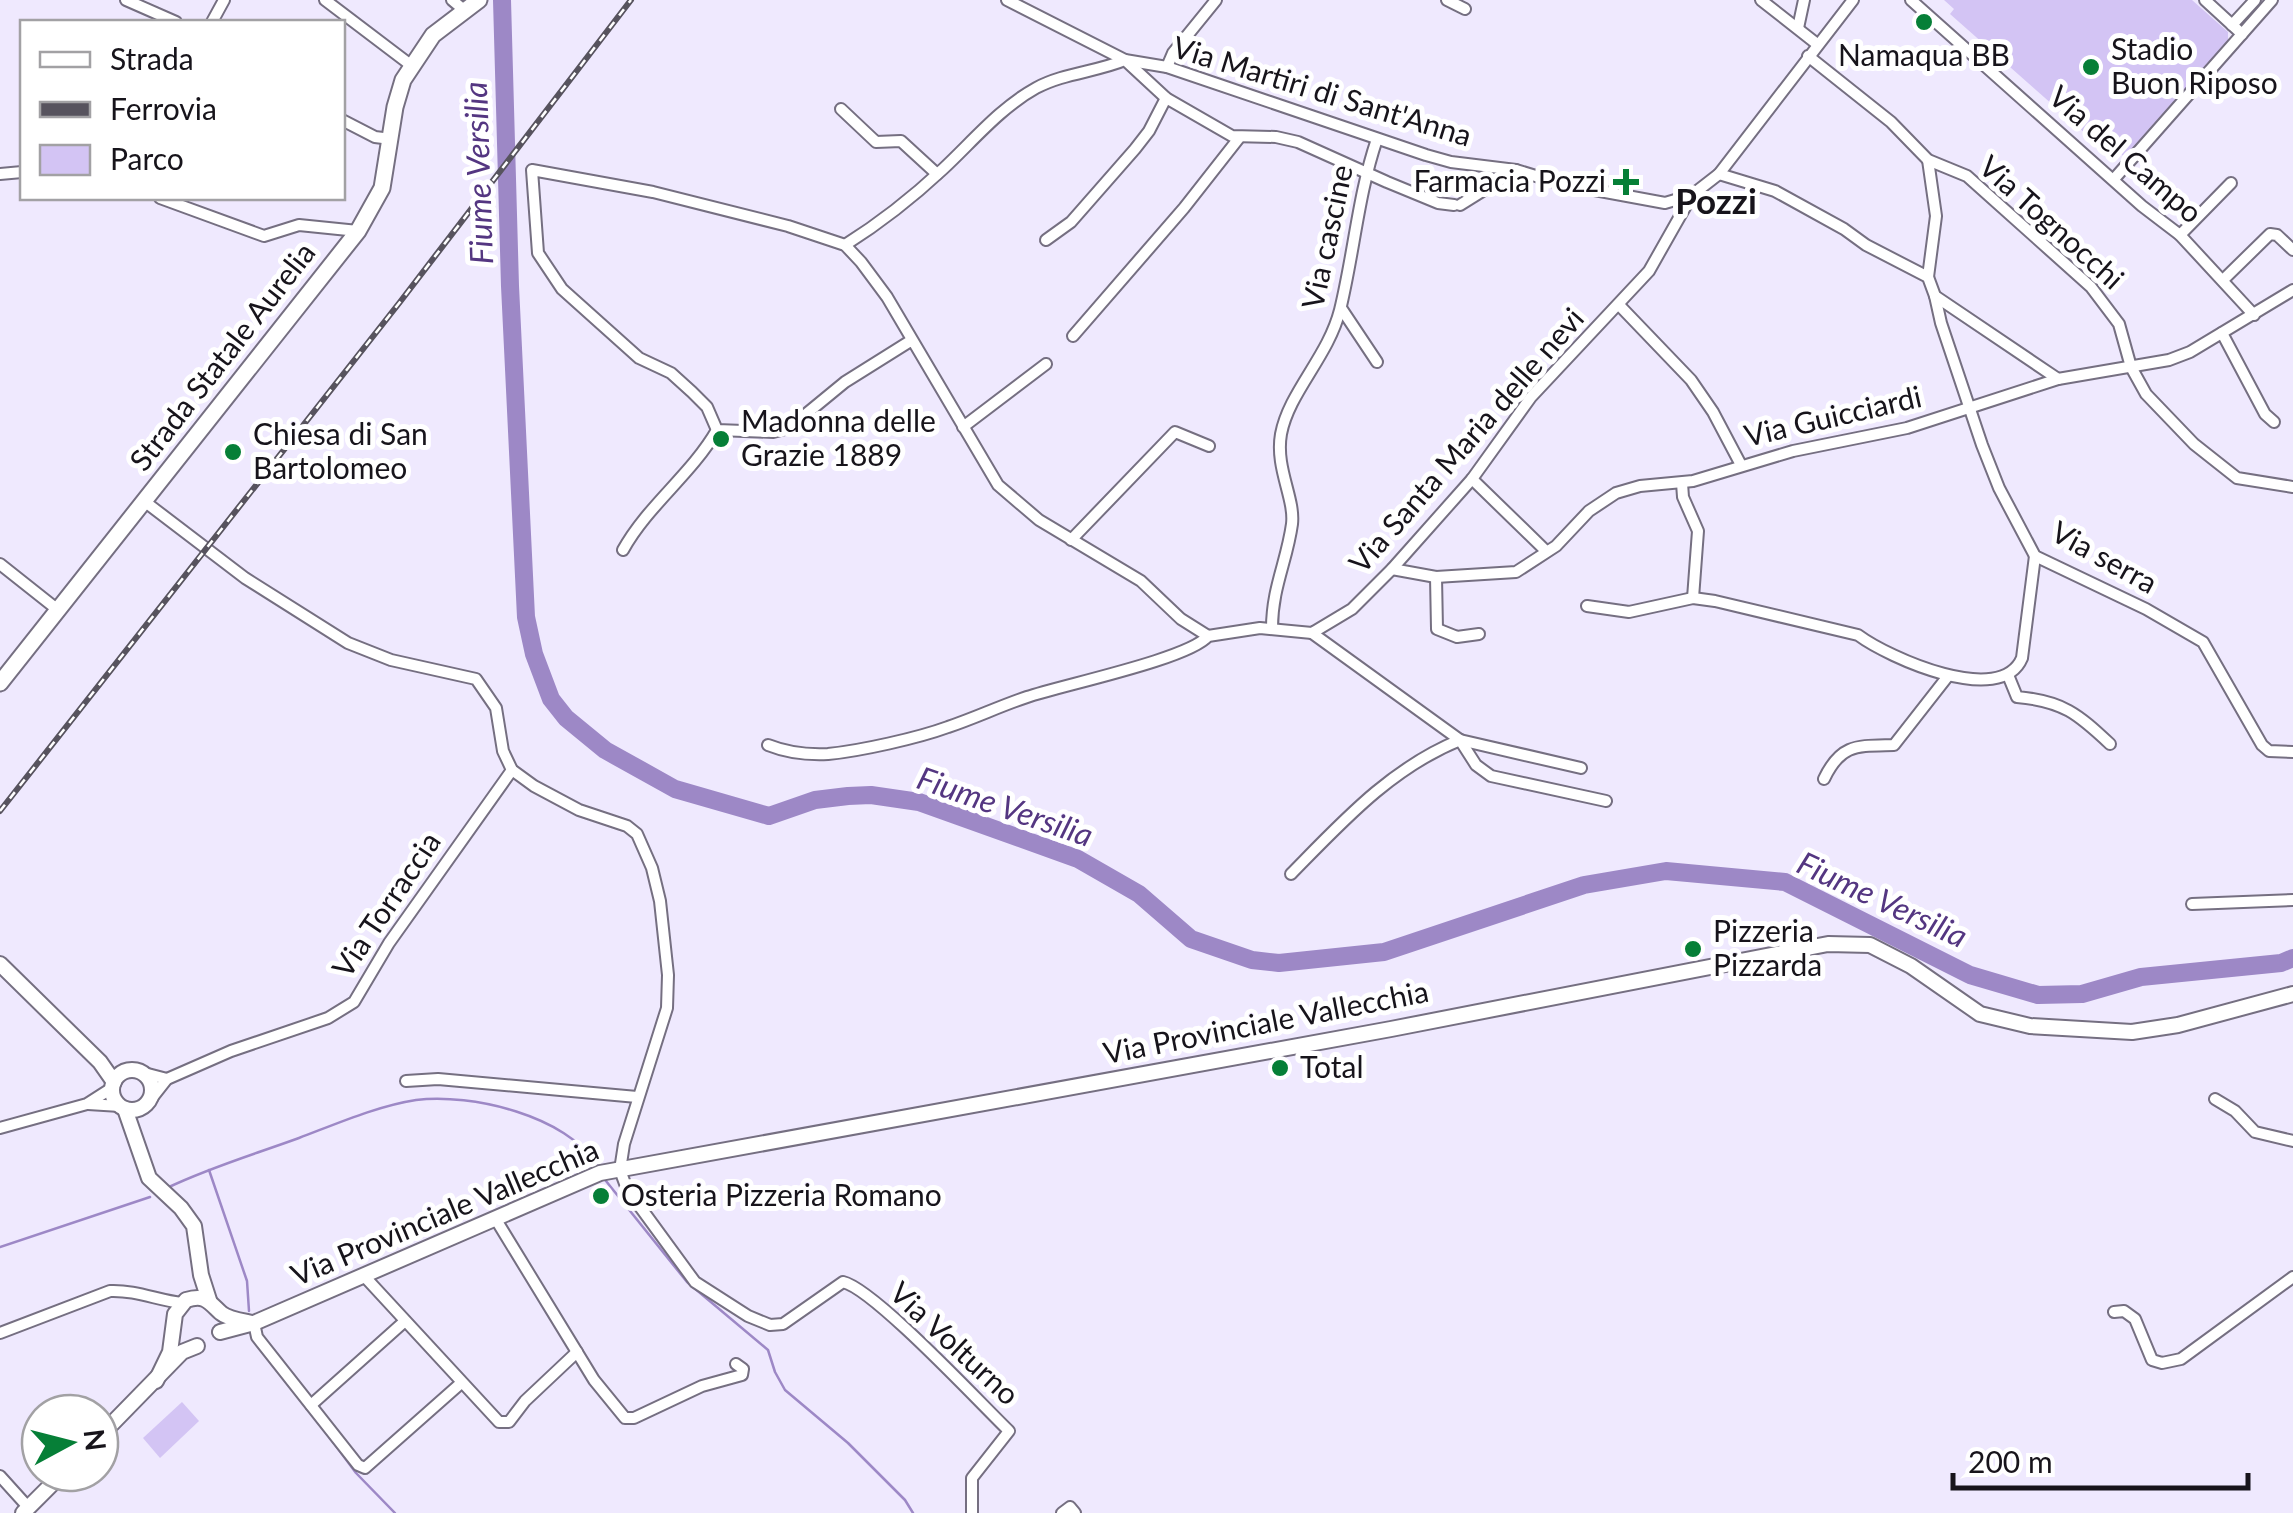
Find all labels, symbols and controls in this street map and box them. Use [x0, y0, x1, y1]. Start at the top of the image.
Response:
marker: Namaqua BB [1913, 11, 1935, 33]
legend [20, 20, 345, 200]
street label: Via Martiri di Sant'Anna [1169, 27, 1476, 153]
place label: Stadio Buon Riposo [2111, 30, 2278, 100]
place label: Namaqua BB [1838, 36, 2010, 72]
text: Strada [110, 40, 194, 76]
marker: Stadio Buon Riposo [2080, 56, 2102, 78]
street label: Via del Campo [2042, 77, 2210, 230]
water label: Fiume Versilia [455, 81, 500, 265]
text: Ferrovia [110, 90, 217, 126]
text: Parco [110, 140, 184, 176]
street label: Via Tognocchi [1973, 147, 2132, 296]
street label: Via cascine [1293, 161, 1359, 312]
place label: Farmacia Pozzi [1413, 162, 1606, 198]
marker: Farmacia Pozzi [1615, 171, 1637, 193]
district label: Pozzi [1675, 179, 1757, 221]
street label: Strada Statale Aurelia [121, 234, 322, 477]
street label: Via Santa Maria delle nevi [1341, 300, 1590, 580]
street label: Via Guicciardi [1741, 377, 1925, 453]
place label: Madonna delle Grazie 1889 [741, 402, 936, 472]
place label: Chiesa di San Bartolomeo [253, 415, 428, 485]
marker: Madonna delle Grazie 1889 [710, 428, 732, 450]
marker: Chiesa di San Bartolomeo [222, 441, 244, 463]
street label: Via serra [2046, 513, 2164, 600]
water label: Fiume Versilia [913, 757, 1098, 854]
street label: Via Torraccia [324, 824, 447, 983]
water label: Fiume Versilia [1791, 842, 1974, 955]
place label: Pizzeria Pizzarda [1713, 912, 1822, 982]
marker: Pizzeria Pizzarda [1682, 938, 1704, 960]
street label: Via Provinciale Vallecchia [1100, 972, 1431, 1070]
place label: Total [1300, 1048, 1364, 1084]
marker: Total [1269, 1057, 1291, 1079]
street label: Via Provinciale Vallecchia [285, 1130, 603, 1292]
place label: Osteria Pizzeria Romano [621, 1176, 942, 1212]
marker: Osteria Pizzeria Romano [590, 1185, 612, 1207]
street label: Via Volturno [883, 1274, 1027, 1411]
north arrow [20, 1393, 120, 1493]
text: N [78, 1427, 114, 1453]
scale bar [1953, 1428, 2248, 1490]
text: 200 m [1968, 1443, 2053, 1479]

